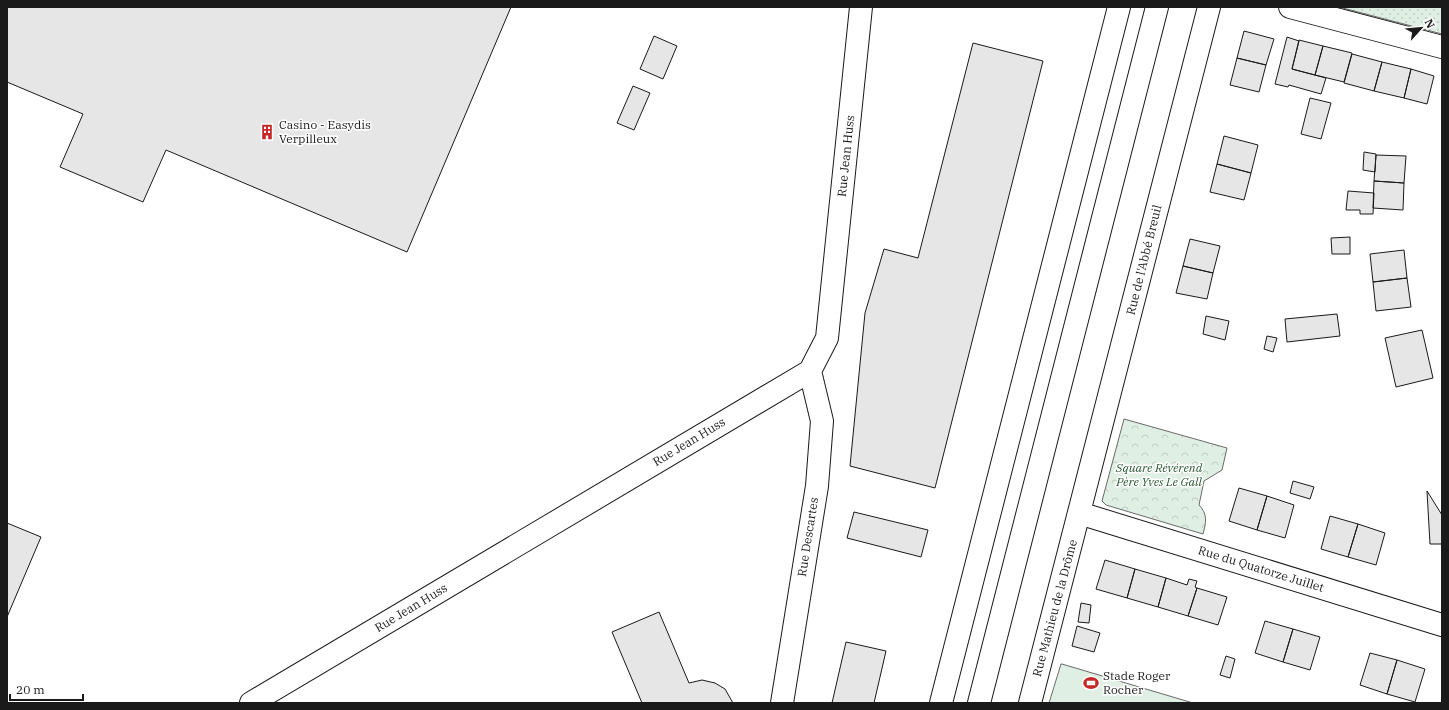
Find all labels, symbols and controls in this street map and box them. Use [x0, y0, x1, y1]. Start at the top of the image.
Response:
north arrow [1401, 8, 1441, 48]
text: N [1422, 16, 1438, 31]
street label: Rue Jean Huss [834, 114, 857, 198]
place label: Casino - Easydis Verpilleux [279, 117, 371, 146]
building icon: Casino - Easydis Verpilleux [258, 123, 276, 141]
street label: Rue de l'Abbé Breuil [1123, 203, 1165, 317]
street label: Rue Jean Huss [650, 414, 728, 469]
park label: Square Révérend Père Yves Le Gall [1115, 460, 1203, 489]
street label: Rue Descartes [794, 496, 821, 578]
street label: Rue Mathieu de la Drôme [1029, 538, 1080, 678]
street label: Rue du Quatorze Juillet [1196, 542, 1326, 595]
street label: Rue Jean Huss [372, 580, 450, 635]
place label: Stade Roger Rocher [1103, 668, 1171, 697]
sports icon: Stade Roger Rocher [1082, 674, 1100, 692]
scale bar [10, 676, 83, 702]
text: 20 m [16, 682, 45, 697]

